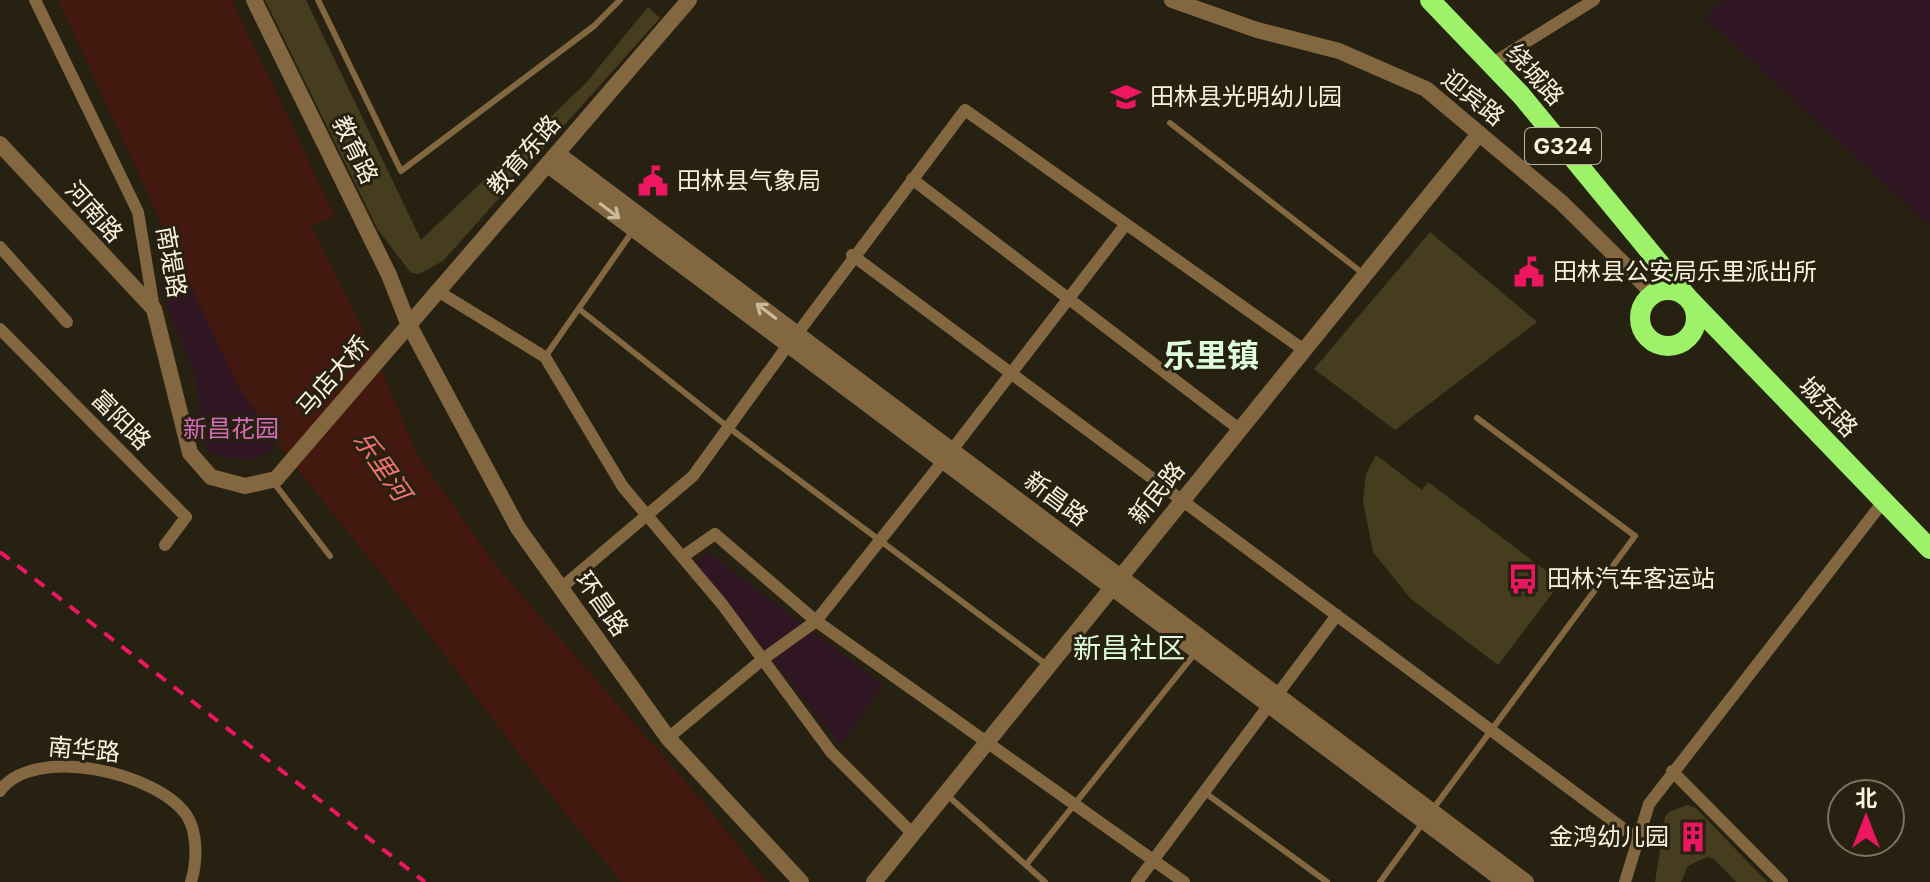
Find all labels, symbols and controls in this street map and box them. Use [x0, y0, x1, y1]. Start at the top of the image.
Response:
street label: 绕城路 [1501, 38, 1570, 111]
street label: 迎宾路 [1436, 64, 1510, 132]
school or university icon: 田林县光明幼儿园 [1109, 80, 1143, 114]
place label: 田林县光明幼儿园 [1150, 82, 1342, 111]
street label: 教育东路 [481, 109, 566, 200]
street label: 教育路 [327, 111, 384, 188]
road number: G324 [1525, 128, 1601, 164]
public building icon: 田林县气象局 [636, 164, 670, 198]
place label: 田林县气象局 [677, 166, 821, 195]
street label: 河南路 [60, 175, 129, 248]
one-way arrow [599, 203, 621, 220]
street label: 南堤路 [151, 224, 192, 300]
public building icon: 田林县公安局乐里派出所 [1512, 255, 1546, 289]
place label: 田林县公安局乐里派出所 [1553, 257, 1817, 286]
one-way arrow [756, 302, 777, 319]
street label: 马店大桥 [290, 330, 375, 421]
district label: 乐里镇 [1163, 336, 1259, 375]
street label: 城东路 [1793, 371, 1864, 443]
street label: 富阳路 [86, 384, 157, 455]
park label: 新昌花园 [183, 414, 279, 443]
water label: 乐里河 [347, 425, 420, 511]
street label: 新民路 [1123, 456, 1191, 530]
street label: 新昌路 [1019, 465, 1094, 532]
bus stop icon: 田林汽车客运站 [1506, 562, 1540, 596]
place label: 田林汽车客运站 [1547, 564, 1715, 593]
street label: 环昌路 [570, 566, 635, 642]
district label: 新昌社区 [1073, 631, 1185, 665]
street label: 南华路 [47, 732, 121, 767]
north arrow [1826, 778, 1906, 858]
text: 北 [1855, 785, 1877, 811]
building icon: 金鸿幼儿园 [1676, 820, 1710, 854]
place label: 金鸿幼儿园 [1549, 822, 1669, 851]

